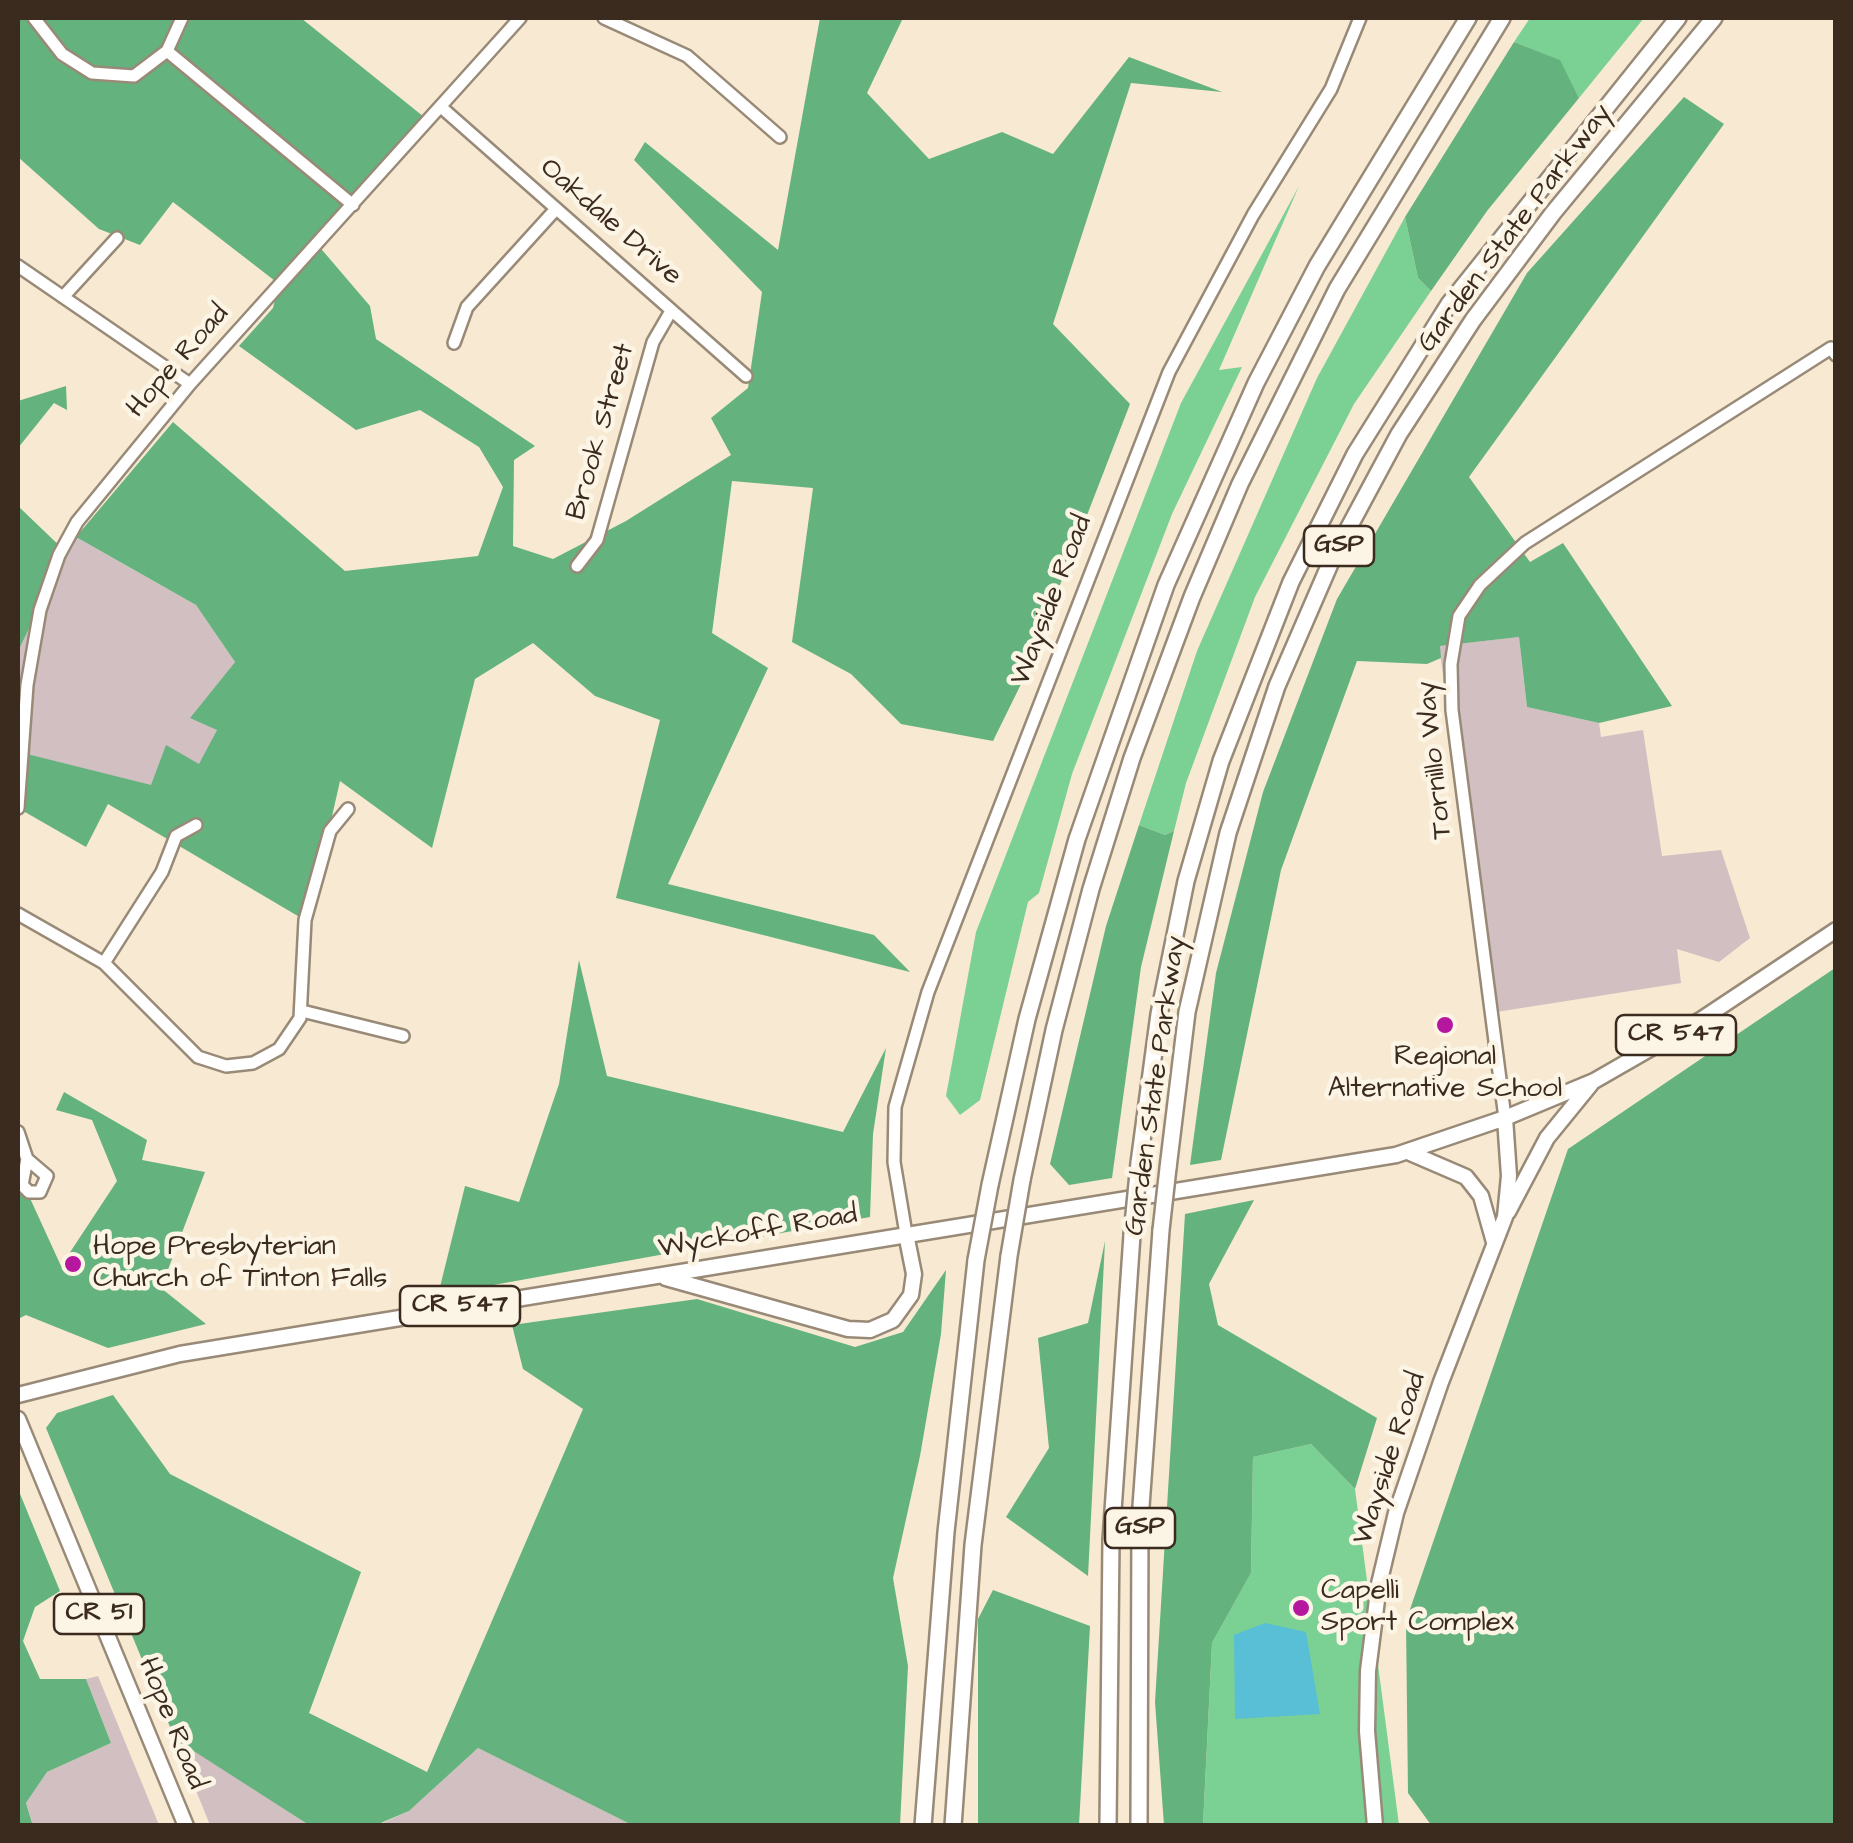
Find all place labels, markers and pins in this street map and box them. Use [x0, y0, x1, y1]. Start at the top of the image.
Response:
marker: Regional Alternative School [1434, 1014, 1456, 1036]
place label: Regional Alternative School [1328, 1041, 1562, 1107]
place label: Hope Presbyterian Church of Tinton Falls [93, 1231, 387, 1297]
marker: Hope Presbyterian Church of Tinton Falls [62, 1253, 84, 1275]
place label: Capelli Sport Complex [1321, 1575, 1514, 1641]
marker: Capelli Sport Complex [1290, 1597, 1312, 1619]

